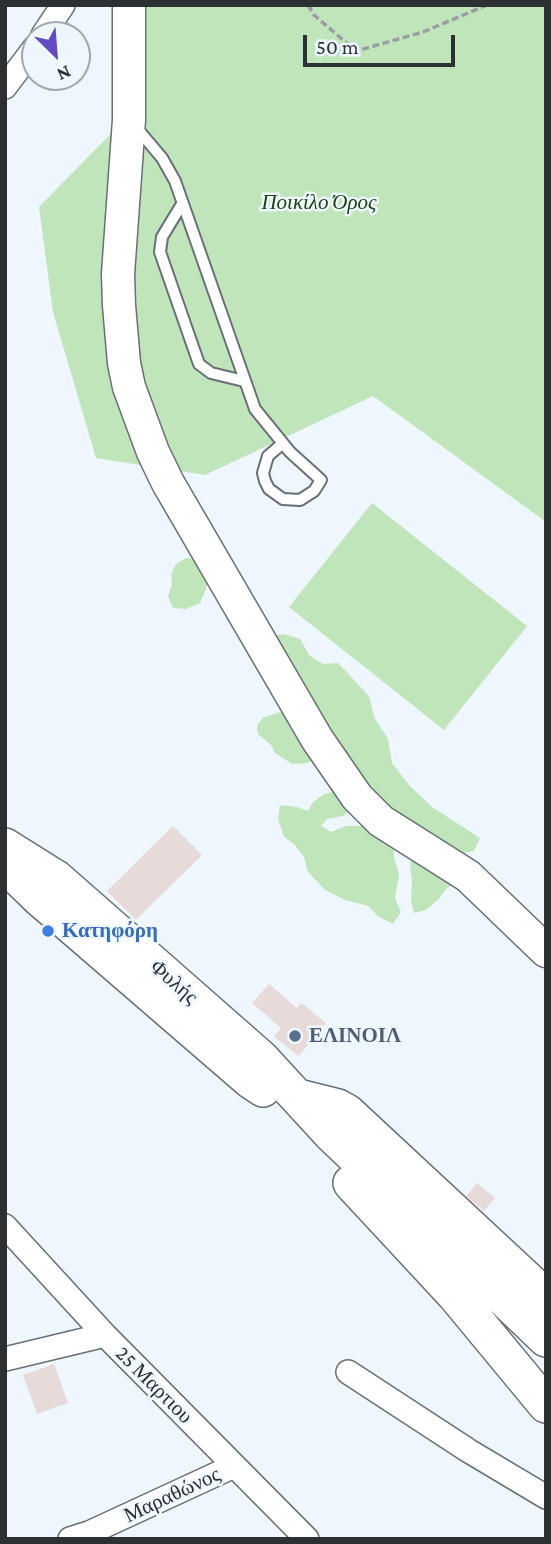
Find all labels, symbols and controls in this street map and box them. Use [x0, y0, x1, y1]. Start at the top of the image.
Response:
north arrow [21, 21, 91, 91]
scale bar [306, 21, 458, 65]
text: 50 m [316, 35, 359, 59]
text: N [54, 61, 75, 86]
park label: Ποικίλο Όρος [261, 190, 377, 216]
place label: Κατηφόρη [62, 918, 158, 944]
marker: Κατηφόρη [40, 923, 56, 939]
street label: Φυλής [145, 954, 203, 1010]
place label: ΕΛΙΝΟΙΛ [309, 1023, 401, 1049]
marker: ΕΛΙΝΟΙΛ [287, 1028, 303, 1044]
street label: 25 Μαρτιου [110, 1341, 198, 1429]
street label: Μαραθώνος [120, 1462, 224, 1528]

